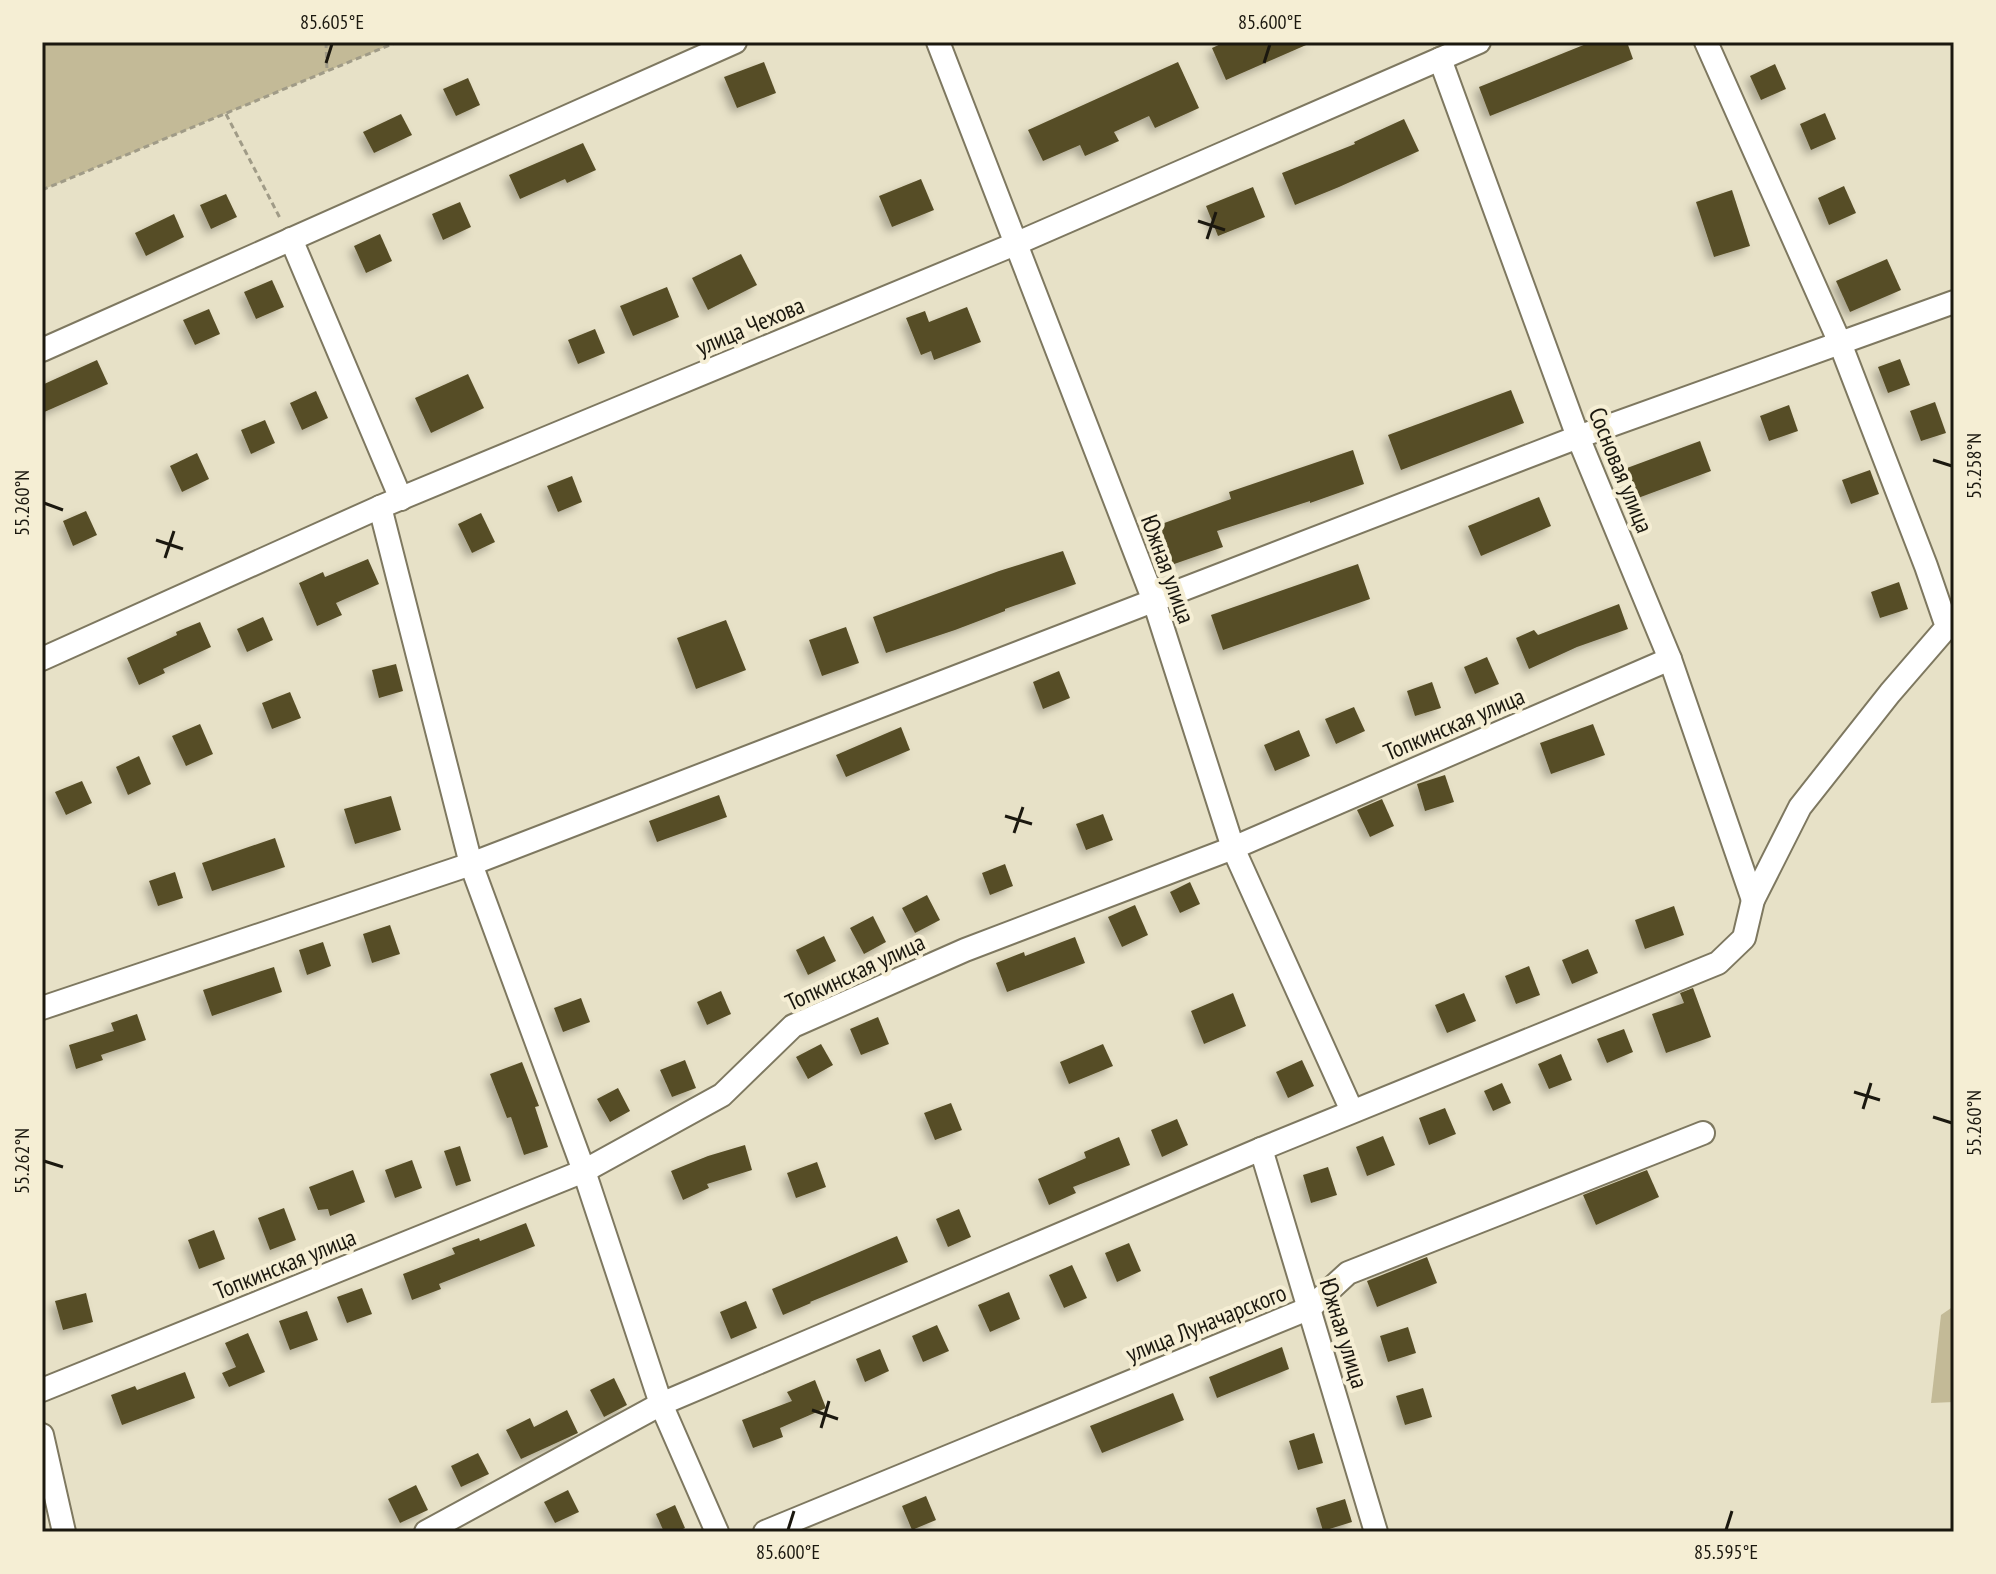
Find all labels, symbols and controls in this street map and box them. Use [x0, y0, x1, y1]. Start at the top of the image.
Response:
text: 85.605°E [300, 9, 364, 35]
text: 85.600°E [1238, 9, 1302, 35]
street label: улица Чехова [691, 289, 809, 363]
street label: Сосновая улица [1582, 403, 1660, 537]
text: 55.258°N [1961, 433, 1987, 499]
text: 55.260°N [9, 470, 35, 536]
street label: Южная улица [1134, 510, 1202, 628]
street label: Топкинская улица [1379, 680, 1529, 768]
street label: Топкинская улица [780, 926, 930, 1018]
text: 55.260°N [1961, 1090, 1987, 1156]
text: 55.262°N [9, 1128, 35, 1194]
street label: Топкинская улица [210, 1222, 360, 1306]
street label: Южная улица [1313, 1274, 1375, 1392]
street label: улица Луначарского [1121, 1277, 1291, 1369]
text: 85.600°E [756, 1539, 820, 1565]
text: 85.595°E [1694, 1539, 1758, 1565]

